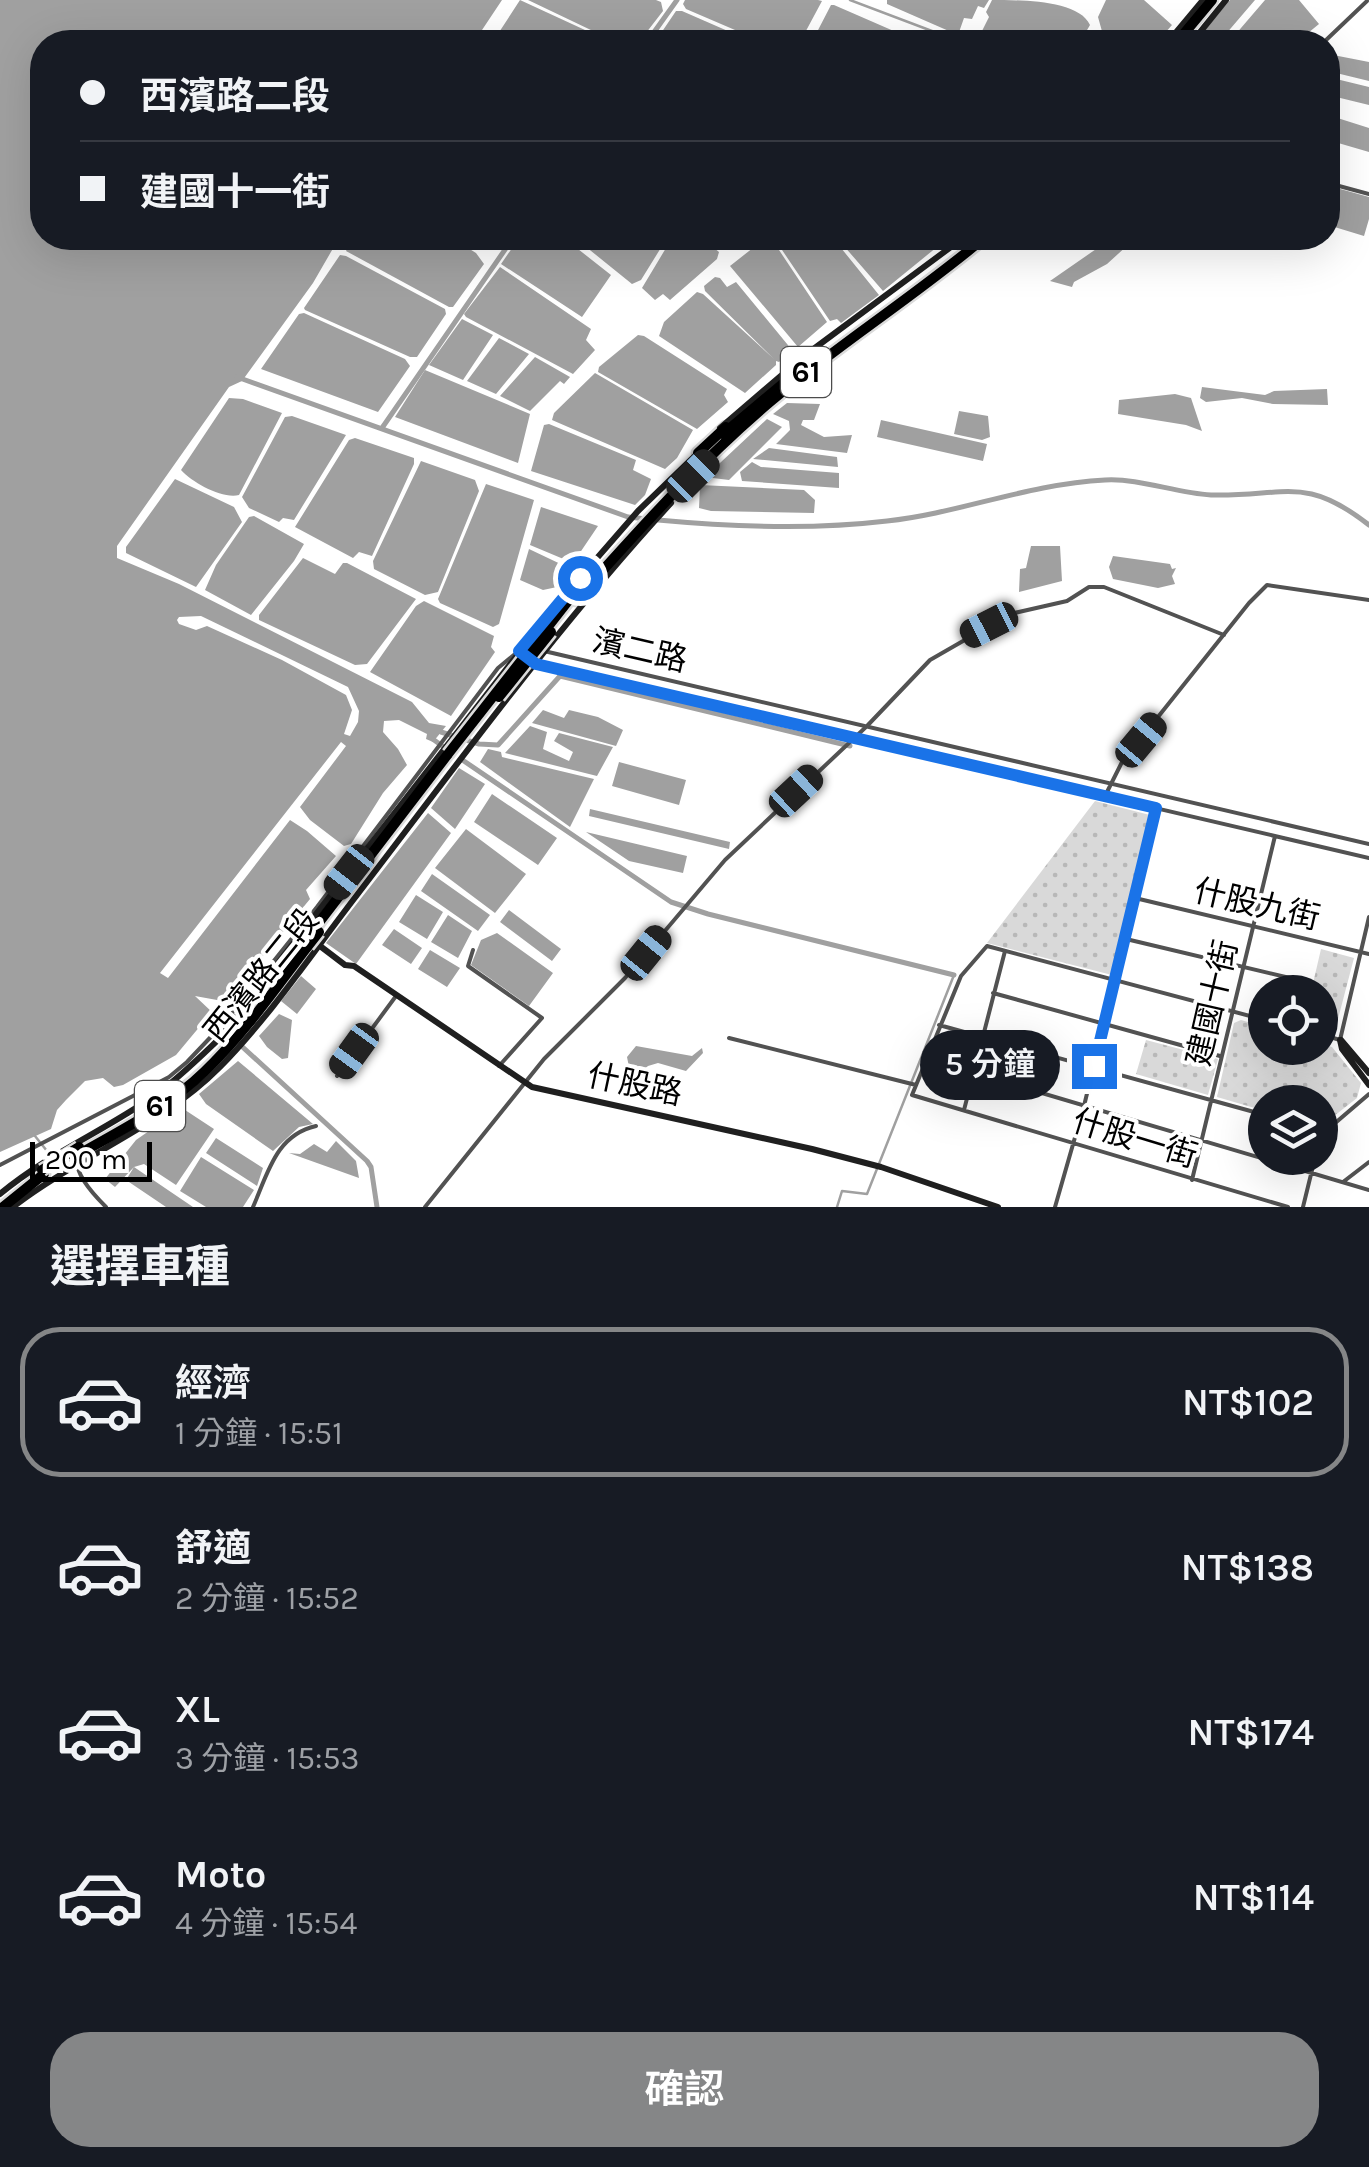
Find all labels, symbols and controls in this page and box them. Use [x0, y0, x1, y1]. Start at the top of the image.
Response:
text: 西濱路二段 [140, 74, 330, 119]
text: 建國十一街 [140, 170, 330, 215]
road number: 61 [781, 347, 831, 397]
car [661, 444, 725, 508]
route start [558, 556, 603, 601]
car [955, 598, 1023, 652]
street label: 濱二路 [589, 622, 691, 679]
car [1110, 707, 1172, 773]
car [764, 760, 828, 822]
car [319, 839, 379, 905]
street label: 什股九街 [1190, 872, 1323, 937]
street label: 西濱路二段 [197, 901, 326, 1049]
car [615, 920, 677, 986]
street label: 建國十街 [1180, 937, 1245, 1070]
map controls [1248, 975, 1338, 1175]
button: locate [1248, 975, 1338, 1065]
car [324, 1018, 384, 1084]
callout: 5 分鐘 [919, 1031, 1059, 1101]
route end [1072, 1044, 1117, 1089]
text: 5 分鐘 [945, 1046, 1035, 1083]
street label: 什股路 [584, 1056, 686, 1113]
road number: 61 [135, 1081, 185, 1131]
button: layers [1248, 1085, 1338, 1175]
street label: 什股一街 [1068, 1102, 1201, 1175]
scale bar [30, 1137, 152, 1182]
text: 200 m [45, 1143, 127, 1176]
text: 選擇車種 [50, 1241, 230, 1293]
icon: car [55, 1357, 145, 1447]
text: 經濟 [175, 1361, 251, 1406]
text: NT$102 [1182, 1380, 1314, 1425]
text: 1 分鐘 · 15:51 [175, 1415, 343, 1452]
icon: car [55, 1522, 145, 1612]
text: 舒適 [175, 1526, 251, 1571]
text: NT$138 [1181, 1545, 1314, 1590]
text: 2 分鐘 · 15:52 [175, 1580, 359, 1617]
icon: car [55, 1687, 145, 1777]
text: XL [175, 1687, 220, 1732]
text: NT$174 [1188, 1710, 1314, 1755]
text: 3 分鐘 · 15:53 [175, 1740, 359, 1777]
icon: car [55, 1852, 145, 1942]
text: Moto [175, 1852, 266, 1897]
text: NT$114 [1193, 1875, 1314, 1920]
text: 4 分鐘 · 15:54 [175, 1905, 357, 1942]
button: 確認 [50, 2032, 1319, 2147]

